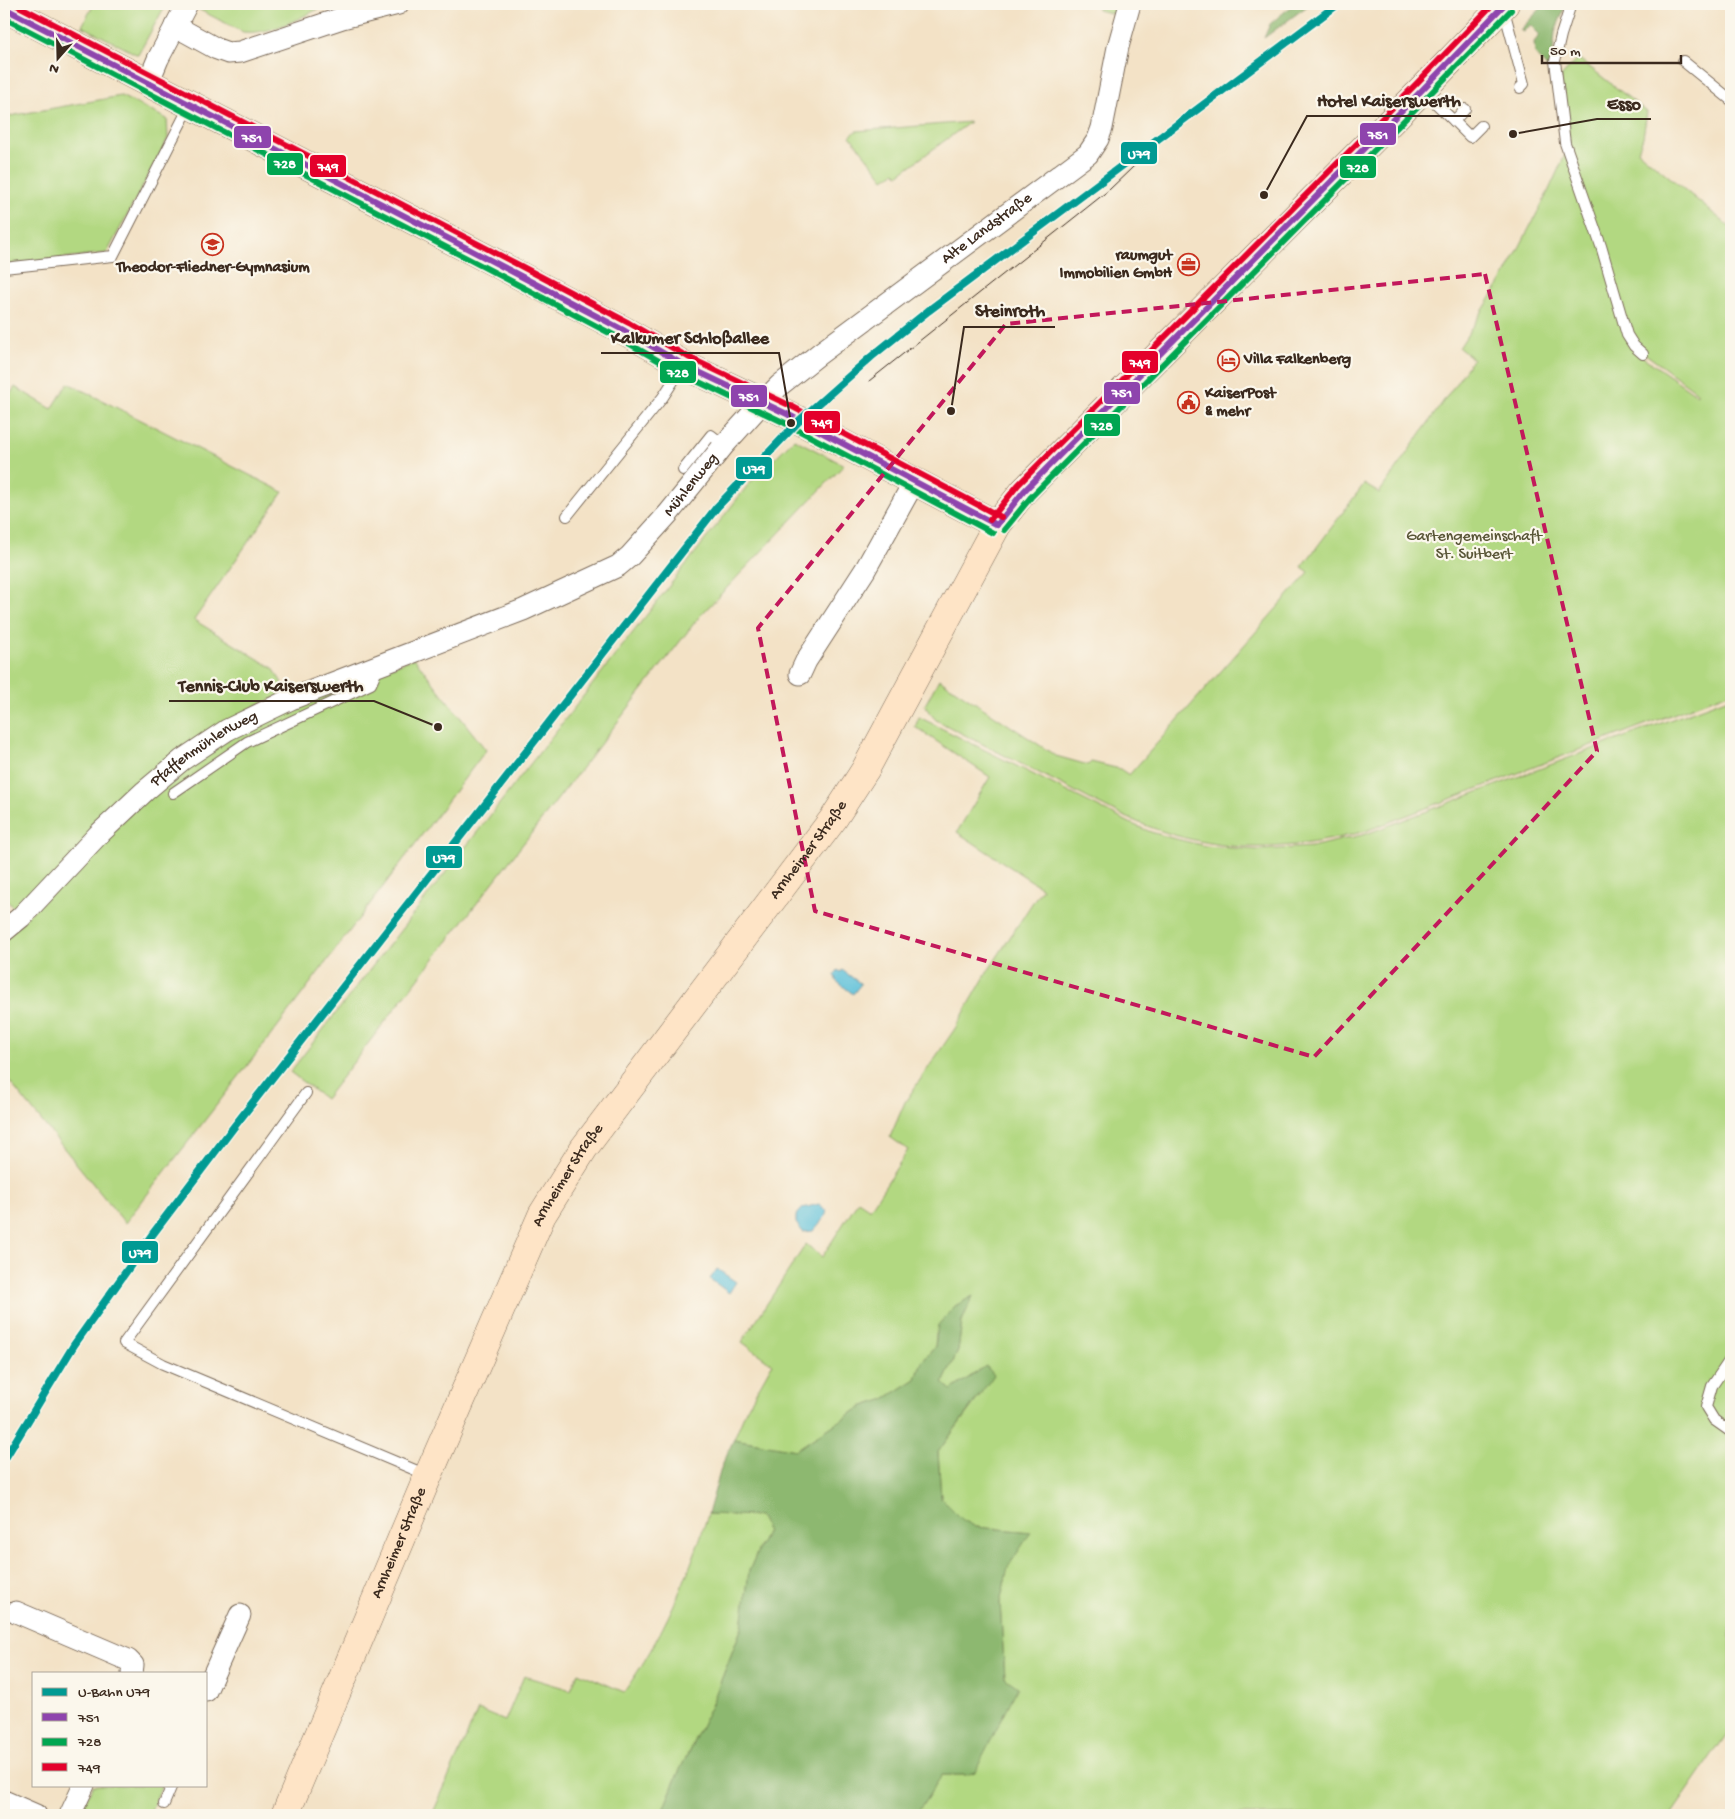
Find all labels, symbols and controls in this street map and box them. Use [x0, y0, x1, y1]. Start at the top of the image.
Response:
north arrow [32, 32, 82, 82]
scale bar [1542, 32, 1681, 64]
text: 50 m [1550, 43, 1581, 61]
text: N [47, 58, 62, 77]
callout: Hotel Kaiserswerth [1307, 83, 1471, 116]
callout: Esso [1597, 86, 1651, 119]
text: Hotel Kaiserswerth [1317, 92, 1461, 113]
text: Esso [1607, 95, 1642, 116]
line badge: 751 [1359, 122, 1397, 146]
line badge: 751 [233, 125, 272, 149]
text: 751 [1367, 128, 1388, 145]
text: 751 [241, 131, 262, 148]
line badge: U79 [1120, 141, 1158, 165]
text: U79 [1128, 147, 1150, 164]
line badge: 728 [266, 152, 304, 176]
line badge: 749 [309, 154, 347, 178]
line badge: 728 [1339, 155, 1377, 179]
text: 728 [273, 157, 296, 174]
text: 749 [317, 160, 338, 177]
text: 728 [1346, 161, 1369, 178]
street label: Alte Landstraße [938, 189, 1037, 269]
school or university icon: Theodor-Fliedner-Gymnasium [201, 232, 225, 256]
place label: raumgut Immobilien GmbH [1060, 247, 1173, 284]
office icon: raumgut Immobilien GmbH [1176, 253, 1200, 277]
place label: Theodor-Fliedner-Gymnasium [114, 259, 310, 278]
callout: Steinroth [964, 294, 1055, 327]
text: Steinroth [975, 302, 1045, 323]
callout: Kalkumer Schloßallee [601, 320, 779, 353]
text: Kalkumer Schloßallee [610, 329, 770, 350]
hotel icon: Villa Falkenberg [1216, 348, 1240, 372]
line badge: 749 [1121, 350, 1159, 374]
place label: Villa Falkenberg [1243, 351, 1351, 370]
text: 749 [1129, 356, 1150, 373]
line badge: 728 [659, 360, 697, 384]
text: 728 [666, 366, 689, 383]
line badge: 751 [1103, 381, 1141, 405]
line badge: 751 [730, 384, 768, 408]
place label: KaiserPost & mehr [1204, 385, 1277, 422]
text: 751 [1111, 386, 1132, 403]
text: 751 [738, 390, 759, 407]
public building icon: KaiserPost & mehr [1177, 391, 1201, 415]
line badge: 749 [803, 410, 841, 434]
line badge: 728 [1083, 413, 1121, 437]
text: 749 [811, 416, 832, 433]
text: 728 [1090, 419, 1113, 436]
street label: Mühlenweg [660, 449, 723, 521]
line badge: U79 [735, 456, 773, 480]
text: U79 [743, 462, 765, 479]
park label: Gartengemeinschaft St. Suitbert [1406, 528, 1543, 565]
callout: Tennis-Club Kaiserswerth [169, 668, 374, 701]
text: Tennis-Club Kaiserswerth [177, 677, 364, 698]
street label: Pfaffenmühlenweg [146, 707, 261, 792]
street label: Arnheimer Straße [766, 797, 852, 904]
line badge: U79 [425, 845, 463, 869]
text: U79 [433, 851, 455, 868]
street label: Arnheimer Straße [528, 1120, 609, 1230]
line badge: U79 [121, 1240, 159, 1264]
text: U79 [129, 1246, 151, 1263]
street label: Arnheimer Straße [368, 1484, 432, 1602]
legend [32, 1672, 208, 1786]
text: U-Bahn U79 [78, 1684, 151, 1702]
text: 751 [77, 1710, 100, 1728]
text: 728 [77, 1734, 101, 1752]
text: 749 [77, 1760, 101, 1778]

